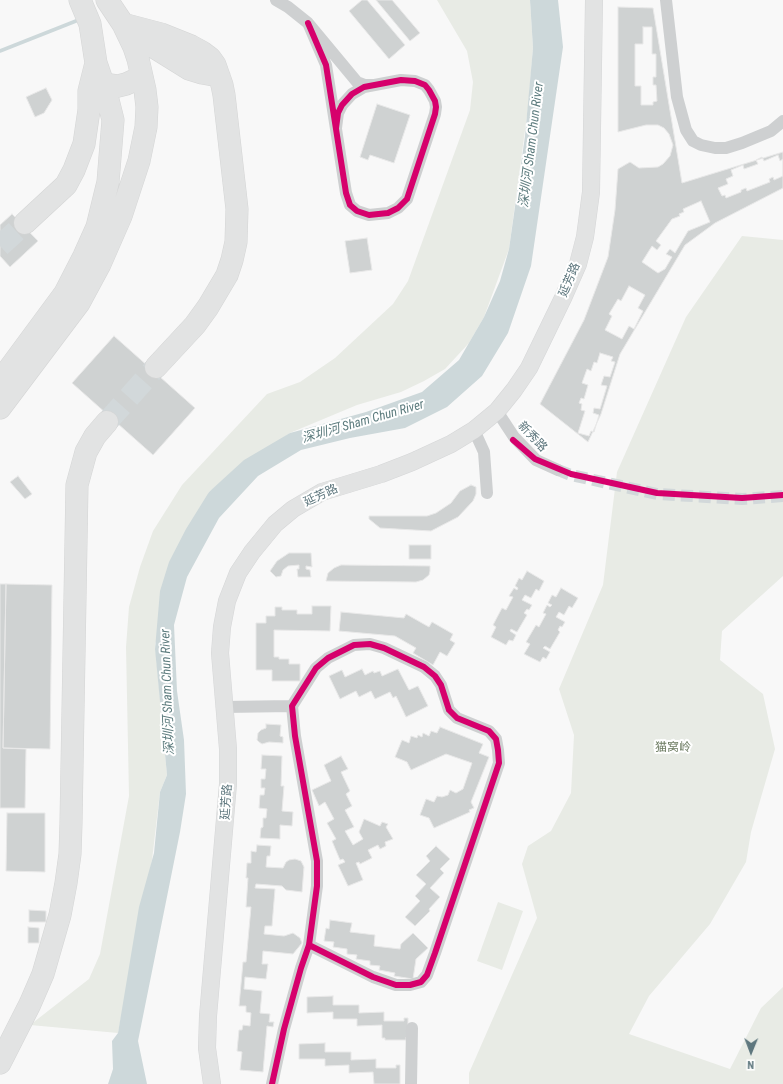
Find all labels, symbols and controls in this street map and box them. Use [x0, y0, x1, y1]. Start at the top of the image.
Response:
water label: 深圳河 Sham Chun River [517, 81, 547, 209]
street label: 延芳路 [556, 261, 584, 299]
water label: 深圳河 Sham Chun River [300, 397, 426, 447]
street label: 新秀路 [514, 419, 550, 455]
street label: 延芳路 [302, 482, 340, 510]
water label: 深圳河 Sham Chun River [158, 629, 178, 755]
park label: 猫窝岭 [655, 741, 691, 755]
street label: 延芳路 [219, 784, 235, 820]
north arrow [731, 1032, 771, 1072]
text: N [747, 1058, 754, 1071]

